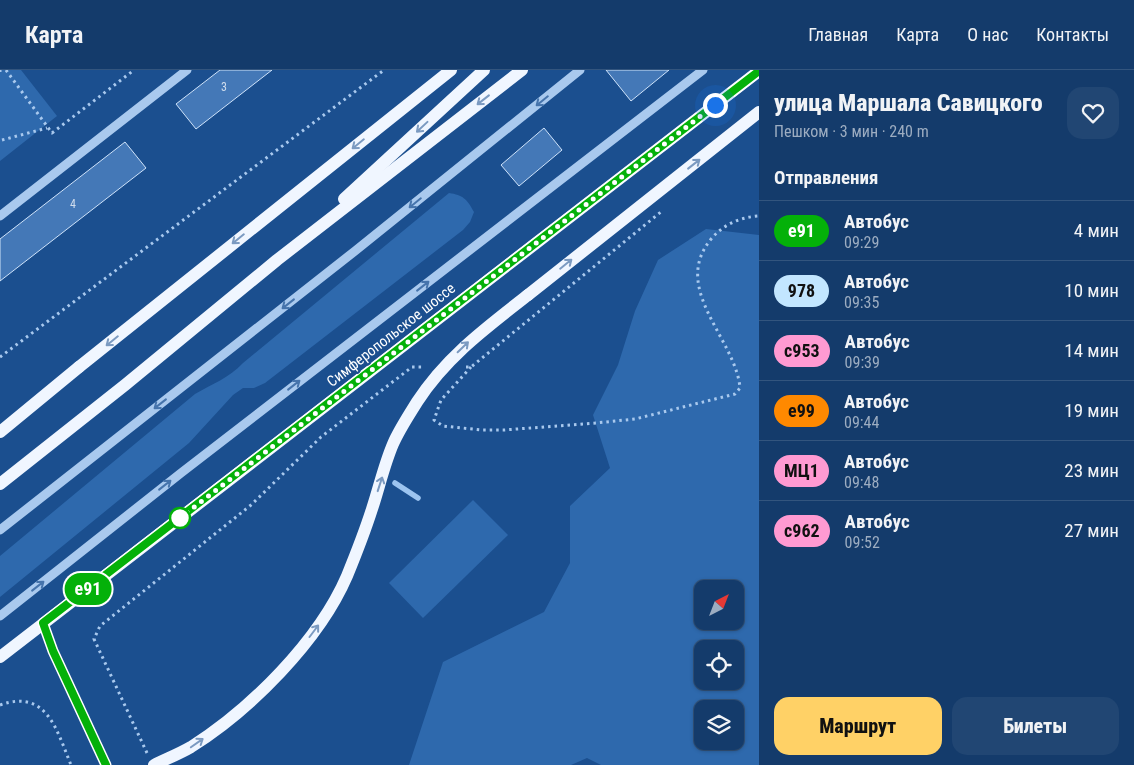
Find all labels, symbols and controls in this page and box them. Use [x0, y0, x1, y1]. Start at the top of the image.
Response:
text: Карта [25, 21, 83, 49]
text: Главная [808, 24, 868, 45]
text: Карта [896, 24, 939, 45]
text: О нас [967, 24, 1008, 45]
text: Контакты [1036, 24, 1109, 45]
house number: 3 [221, 80, 227, 94]
button: heart [1067, 87, 1119, 139]
text: улица Маршала Савицкого [774, 89, 1043, 117]
your location [703, 93, 728, 118]
one-way arrow [476, 95, 490, 105]
one-way arrow [536, 95, 549, 106]
one-way arrow [416, 121, 429, 133]
text: Пешком · 3 мин · 240 m [774, 122, 929, 141]
one-way arrow [352, 139, 365, 150]
one-way arrow [687, 158, 700, 169]
text: Отправления [774, 166, 878, 189]
house number: 4 [70, 197, 76, 211]
one-way arrow [409, 197, 422, 208]
text: Автобус [844, 210, 909, 233]
text: 4 мин [1074, 219, 1119, 242]
text: е91 [788, 220, 815, 241]
one-way arrow [232, 233, 245, 244]
text: 09:29 [844, 233, 879, 252]
one-way arrow [559, 259, 572, 270]
text: Автобус [844, 270, 909, 293]
street label: Симферопольское шоссе [323, 279, 459, 391]
text: 10 мин [1064, 279, 1119, 302]
text: 978 [788, 280, 815, 301]
one-way arrow [416, 281, 429, 292]
text: 09:35 [844, 293, 879, 312]
one-way arrow [281, 299, 295, 309]
text: Автобус [845, 330, 910, 353]
one-way arrow [106, 335, 119, 346]
text: 14 мин [1064, 339, 1119, 362]
text: с953 [784, 340, 820, 361]
one-way arrow [457, 341, 470, 353]
text: 09:39 [845, 353, 880, 372]
one-way arrow [287, 380, 300, 391]
text: Автобус [844, 390, 909, 413]
one-way arrow [153, 399, 167, 409]
text: 19 мин [1064, 399, 1119, 422]
text: е99 [788, 400, 815, 421]
text: 09:44 [844, 413, 879, 432]
text: Автобус [844, 450, 909, 473]
text: 23 мин [1064, 459, 1119, 482]
text: МЦ1 [784, 460, 819, 481]
text: 09:48 [844, 473, 879, 492]
one-way arrow [376, 476, 386, 492]
one-way arrow [158, 479, 171, 490]
unlabelled marker [169, 507, 191, 529]
text: Автобус [845, 510, 910, 533]
text: 27 мин [1064, 519, 1119, 542]
text: с962 [784, 520, 820, 541]
text: 09:52 [845, 533, 880, 552]
line badge: е91 [59, 573, 117, 605]
text: е91 [75, 578, 101, 599]
north arrow [694, 580, 744, 630]
map controls [694, 580, 744, 750]
one-way arrow [31, 581, 45, 591]
one-way arrow [309, 624, 319, 638]
button: locate [694, 640, 744, 690]
button: Маршрут [774, 697, 942, 755]
button: Билеты [952, 697, 1119, 755]
button: layers [694, 700, 744, 750]
one-way arrow [190, 738, 204, 748]

